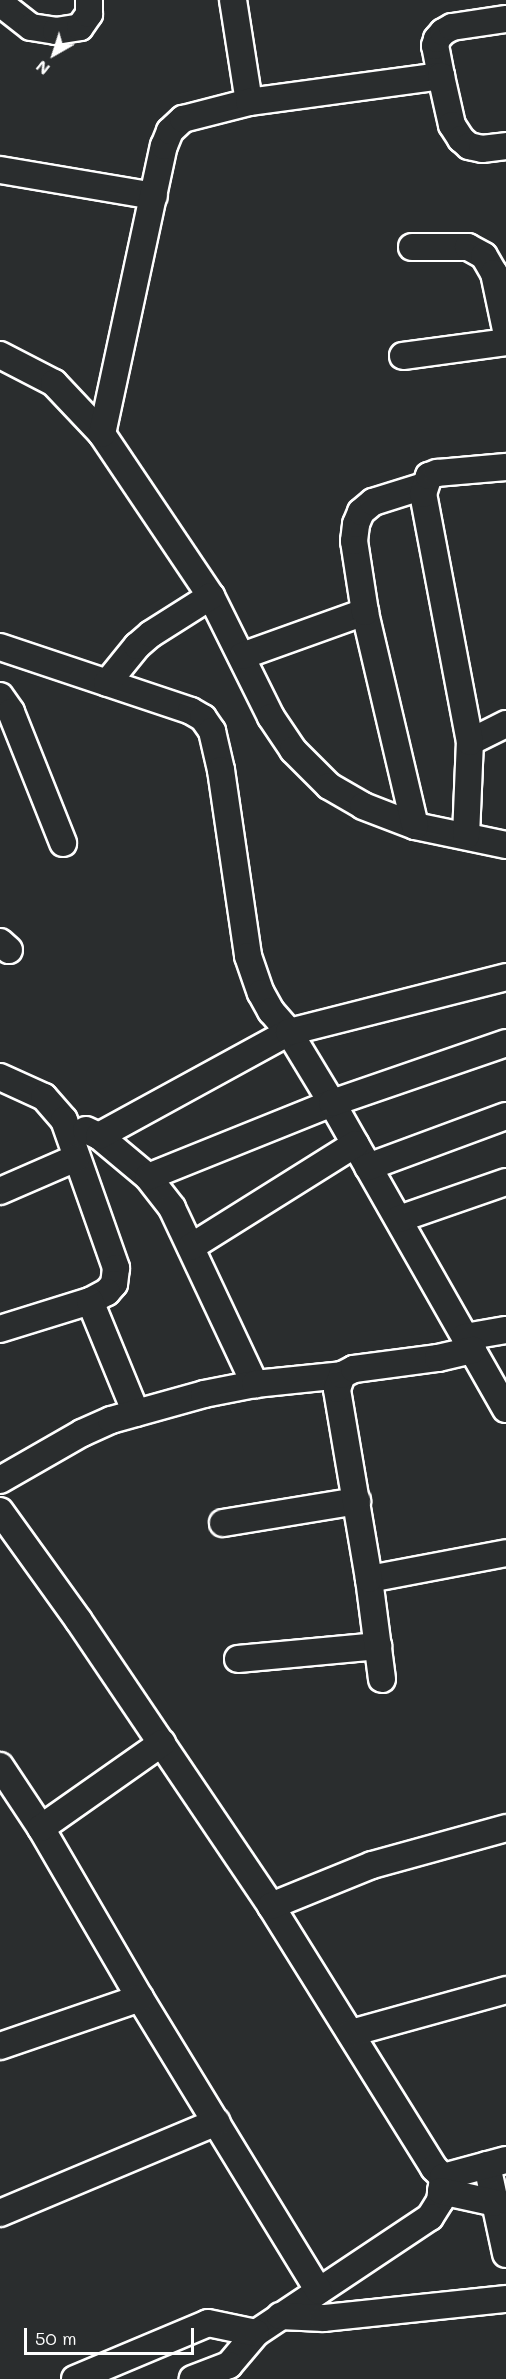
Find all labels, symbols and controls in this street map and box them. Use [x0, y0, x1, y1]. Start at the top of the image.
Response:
north arrow [24, 24, 84, 84]
text: N [31, 56, 54, 80]
scale bar [27, 2316, 196, 2354]
text: 50 m [35, 2326, 77, 2350]

